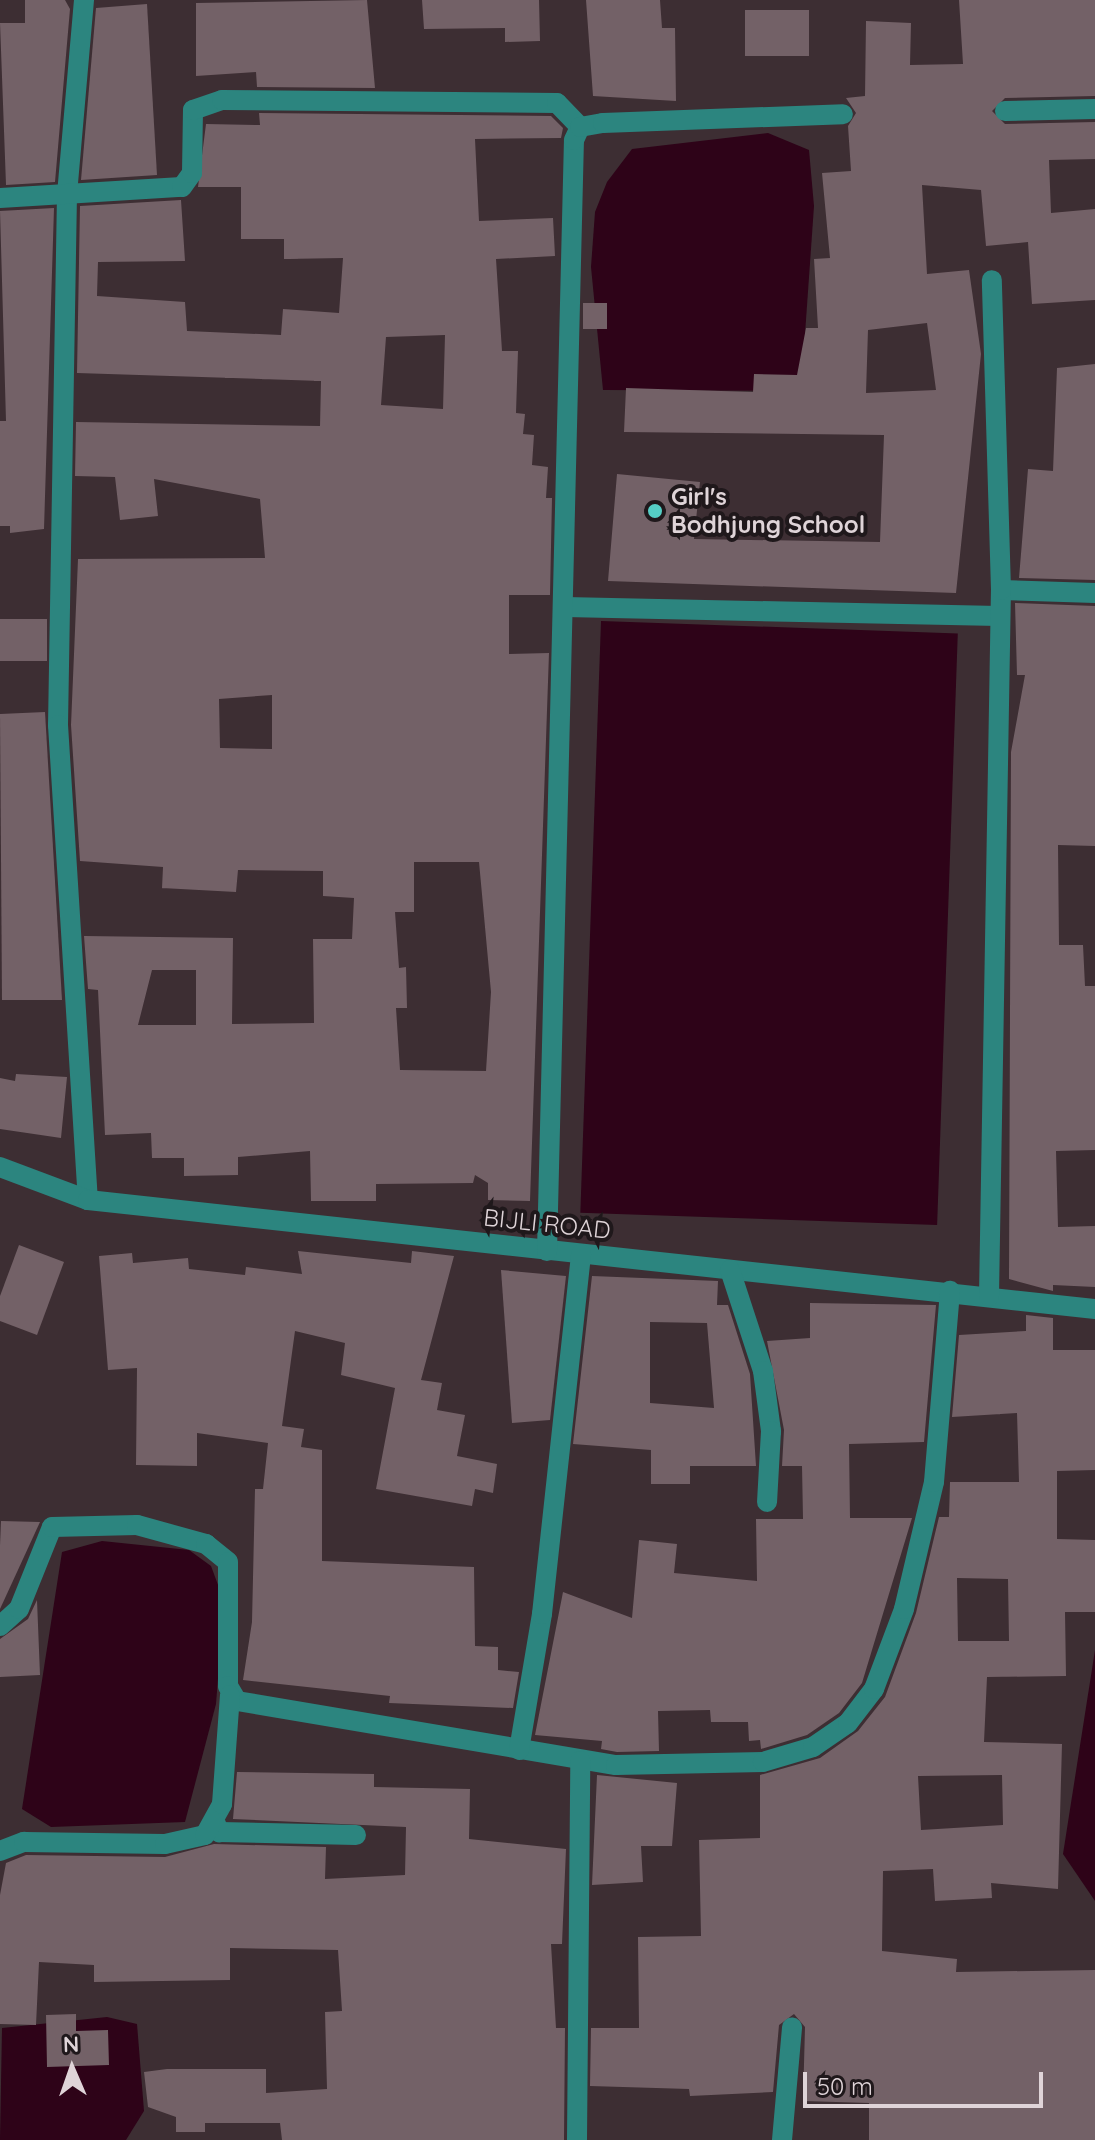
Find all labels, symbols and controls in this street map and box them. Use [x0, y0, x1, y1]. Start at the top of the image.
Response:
place label: Girl's Bodhjung School [671, 483, 865, 539]
marker: Girl's Bodhjung School [646, 502, 664, 520]
street label: BIJLI ROAD [482, 1203, 612, 1245]
north arrow [32, 2028, 112, 2108]
text: N [63, 2030, 80, 2058]
scale bar [807, 2056, 1047, 2106]
text: 50 m [817, 2071, 873, 2101]

